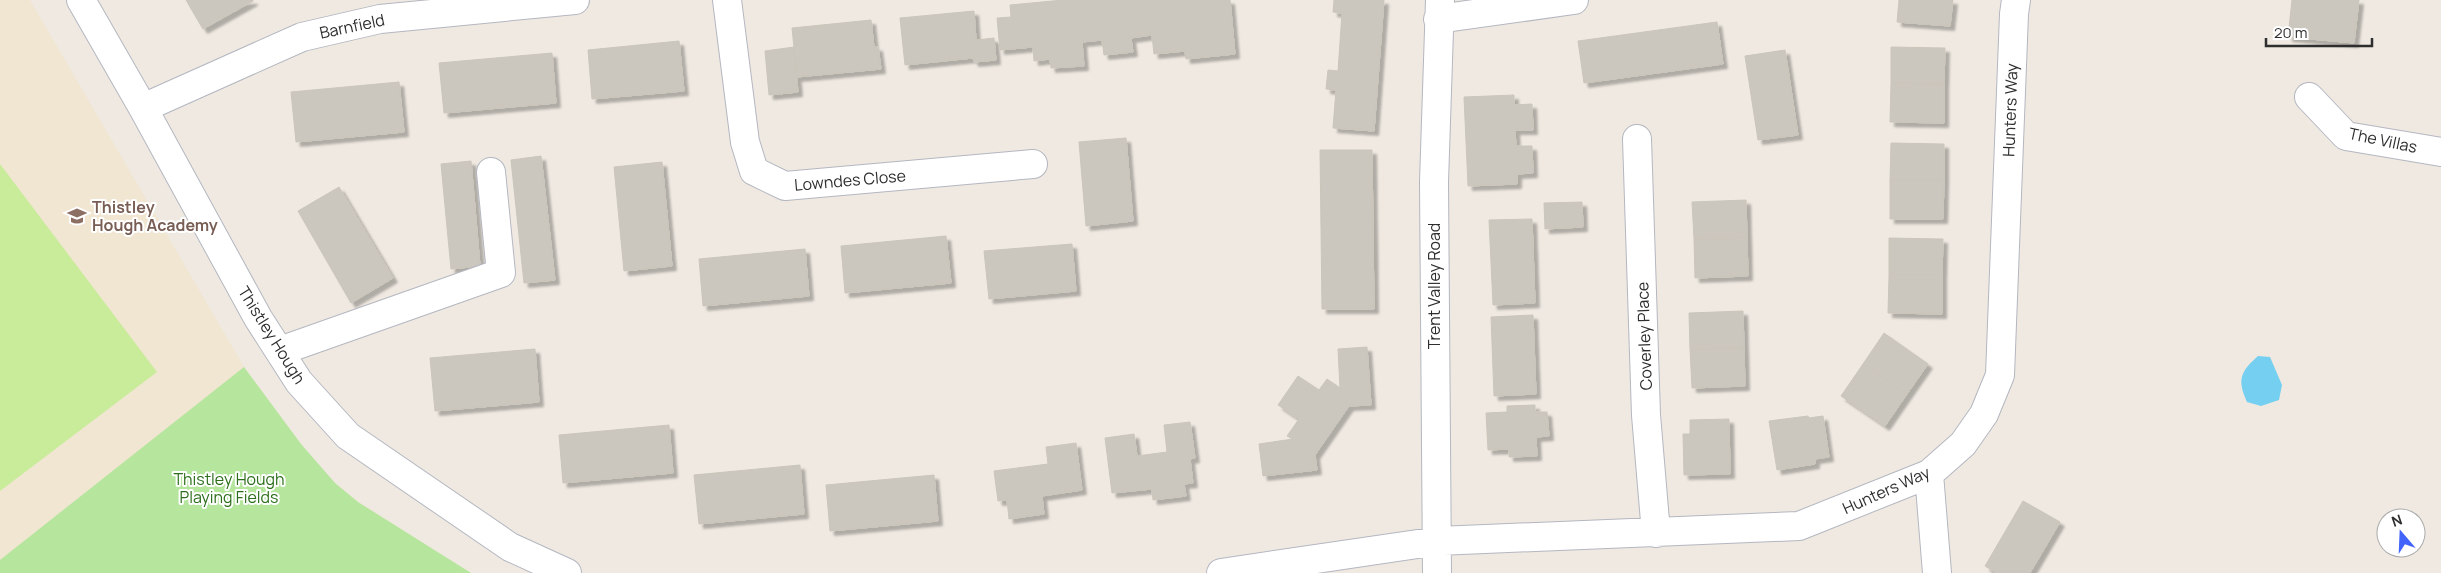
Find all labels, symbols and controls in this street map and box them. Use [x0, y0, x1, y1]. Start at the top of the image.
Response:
street label: Barnfield [317, 8, 387, 44]
scale bar [2266, 15, 2372, 47]
text: 20 m [2274, 22, 2307, 43]
street label: Hunters Way [1997, 62, 2023, 157]
street label: The Villas [2347, 122, 2419, 158]
street label: Lowndes Close [793, 164, 907, 196]
place label: Thistley Hough Academy [92, 196, 218, 236]
school or university icon: Thistley Hough Academy [66, 205, 88, 227]
street label: Trent Valley Road [1423, 223, 1445, 349]
street label: Coverley Place [1631, 281, 1657, 391]
street label: Thistley Hough [233, 282, 311, 388]
street label: Hunters Way [1839, 461, 1934, 519]
park label: Thistley Hough Playing Fields [173, 468, 285, 508]
north arrow [2376, 508, 2426, 558]
text: N [2389, 510, 2404, 531]

